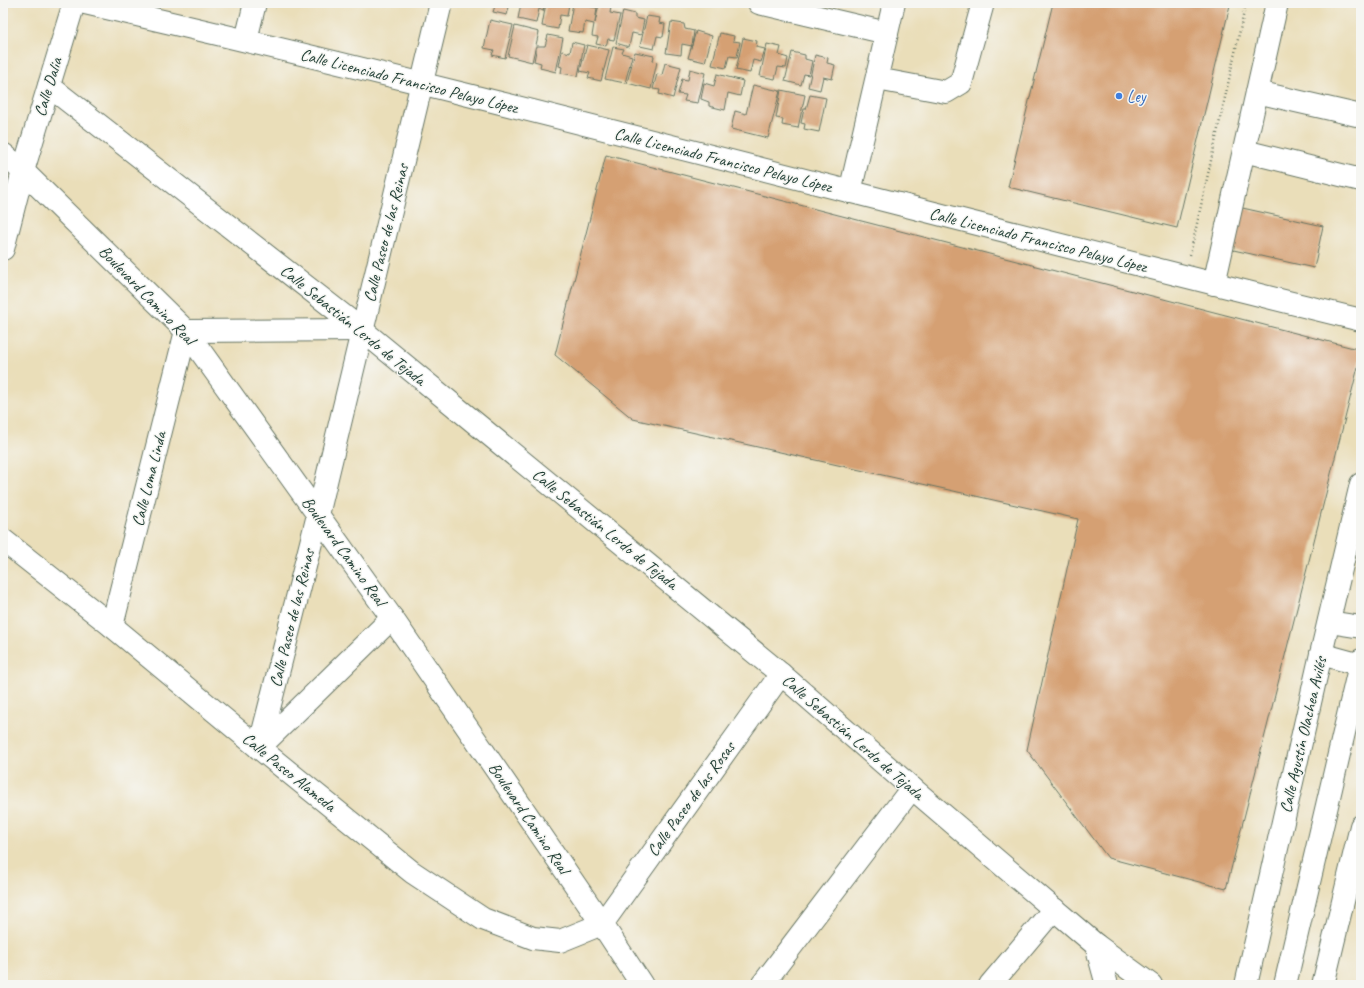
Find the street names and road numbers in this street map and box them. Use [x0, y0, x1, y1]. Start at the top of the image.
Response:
street label: Calle Licenciado Francisco Pelayo López [298, 44, 521, 119]
street label: Calle Dalia [29, 54, 67, 119]
street label: Calle Licenciado Francisco Pelayo López [612, 123, 835, 198]
street label: Calle Paseo de las Reinas [359, 161, 414, 304]
street label: Calle Licenciado Francisco Pelayo López [927, 203, 1150, 278]
street label: Boulevard Camino Real [94, 241, 202, 351]
street label: Calle Sebastián Lerdo de Tejada [276, 260, 432, 391]
street label: Calle Loma Linda [127, 428, 171, 529]
street label: Calle Sebastián Lerdo de Tejada [528, 464, 684, 595]
street label: Boulevard Camino Real [297, 492, 393, 612]
street label: Calle Paseo de las Reinas [265, 546, 320, 689]
street label: Calle Agustín Olachea Avilés [1275, 653, 1332, 815]
street label: Calle Sebastián Lerdo de Tejada [778, 670, 930, 806]
street label: Calle Paseo Alameda [238, 728, 341, 817]
street label: Calle Paseo de las Rosas [642, 737, 740, 860]
street label: Boulevard Camino Real [484, 758, 576, 880]

